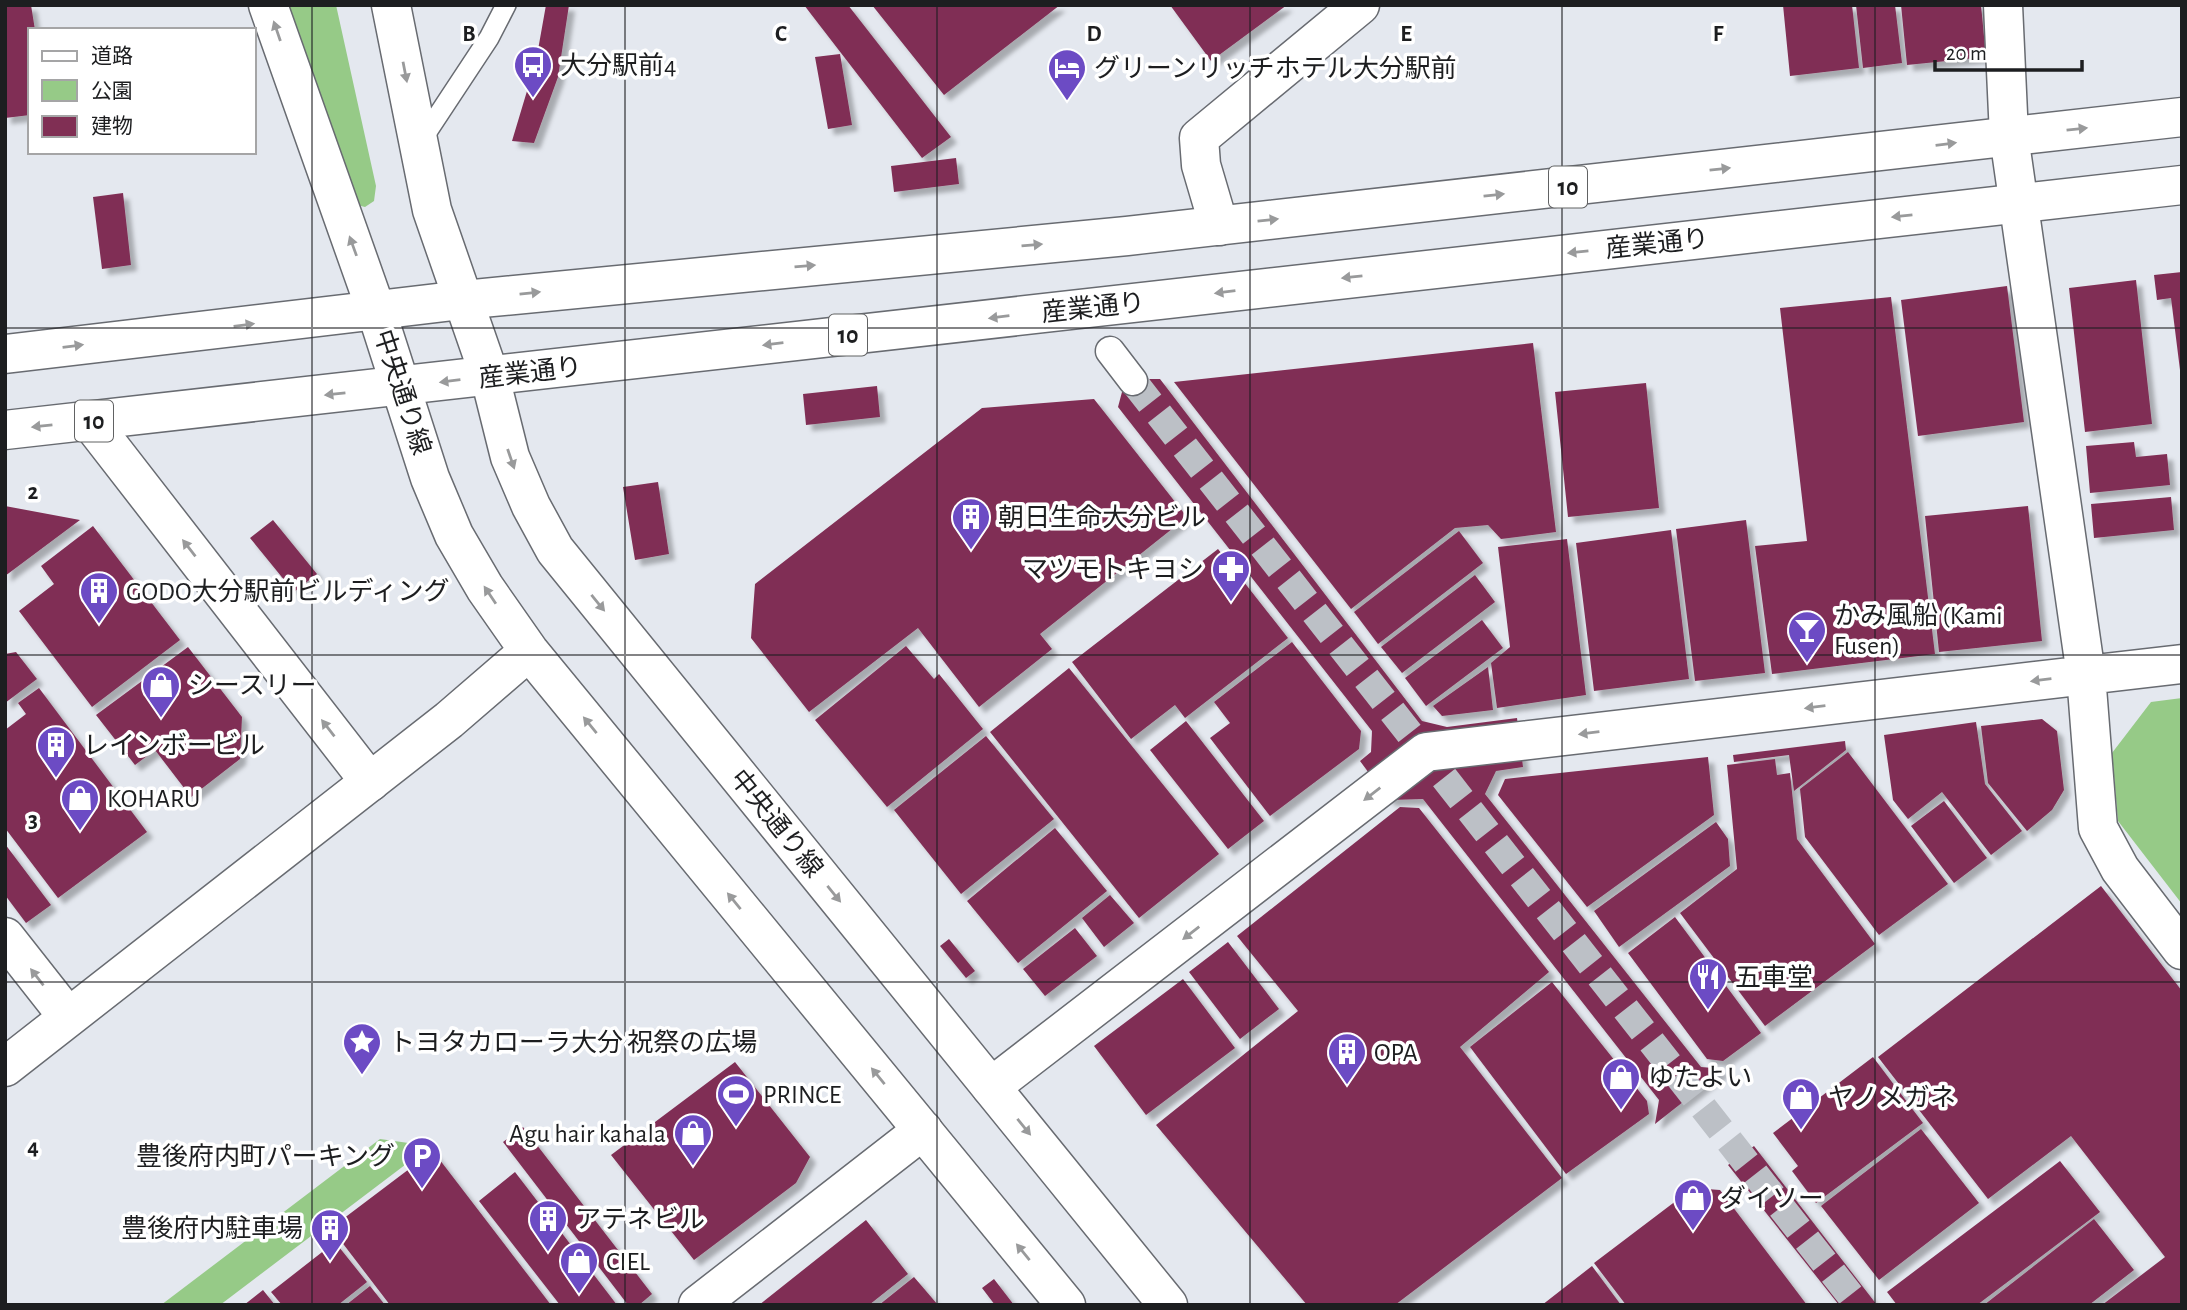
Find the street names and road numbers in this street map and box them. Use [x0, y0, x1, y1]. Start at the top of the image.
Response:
road number: 10 [1549, 167, 1587, 208]
street label: 産業通り [1604, 225, 1710, 262]
street label: 産業通り [1040, 289, 1146, 326]
road number: 10 [829, 314, 867, 356]
street label: 中央通り線 [370, 326, 435, 458]
street label: 産業通り [477, 353, 583, 392]
road number: 10 [75, 400, 113, 442]
street label: 中央通り線 [725, 764, 828, 882]

